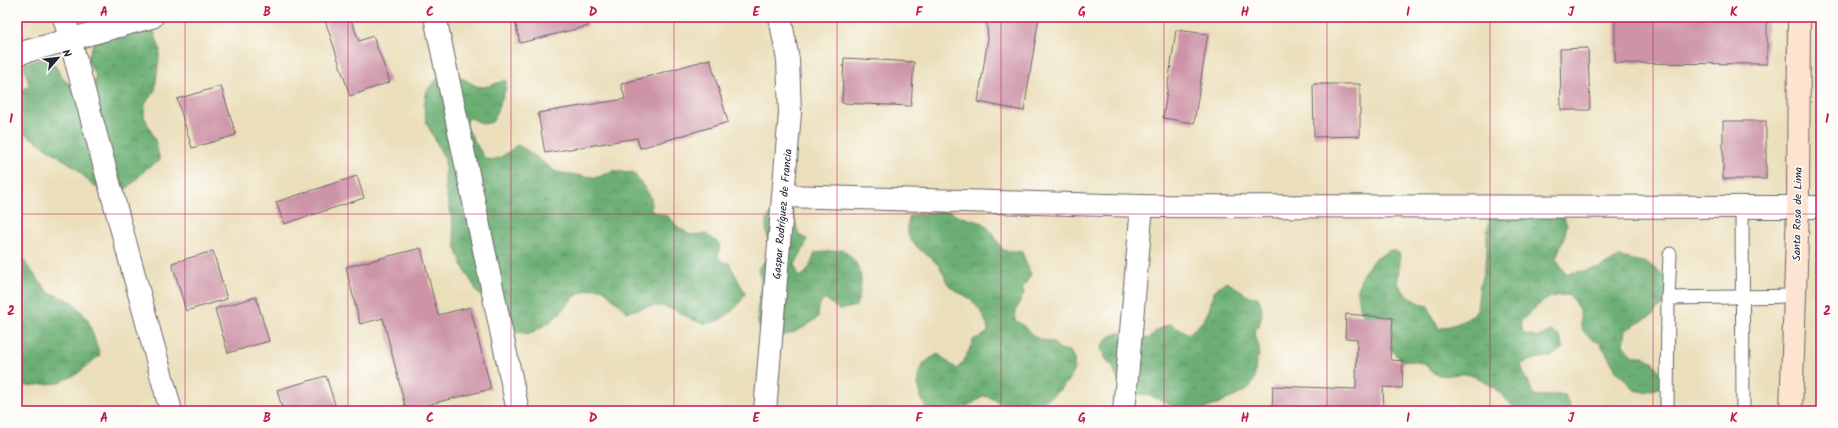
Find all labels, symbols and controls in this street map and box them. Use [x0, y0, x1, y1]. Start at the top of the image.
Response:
text: A [100, 2, 108, 23]
text: B [263, 2, 271, 23]
text: C [426, 2, 434, 23]
text: D [589, 2, 598, 23]
text: E [752, 2, 760, 23]
text: F [915, 2, 923, 23]
text: G [1078, 2, 1086, 23]
text: H [1241, 2, 1250, 23]
text: I [1406, 2, 1410, 23]
text: J [1568, 2, 1575, 23]
text: K [1730, 2, 1738, 23]
north arrow [38, 38, 78, 78]
text: N [56, 46, 76, 61]
text: 1 [9, 109, 13, 130]
text: 1 [1825, 109, 1829, 130]
street label: Gaspar Rodríguez de Francia [768, 148, 798, 280]
street label: Santa Rosa de Lima [1788, 167, 1808, 261]
text: 2 [7, 301, 15, 322]
text: 2 [1823, 301, 1831, 322]
text: A [100, 408, 108, 428]
text: B [263, 408, 271, 428]
text: C [426, 408, 434, 428]
text: D [589, 408, 598, 428]
text: E [752, 408, 760, 428]
text: F [915, 408, 923, 428]
text: G [1078, 408, 1086, 428]
text: H [1241, 408, 1250, 428]
text: I [1406, 408, 1410, 428]
text: J [1568, 408, 1575, 428]
text: K [1730, 408, 1738, 428]

